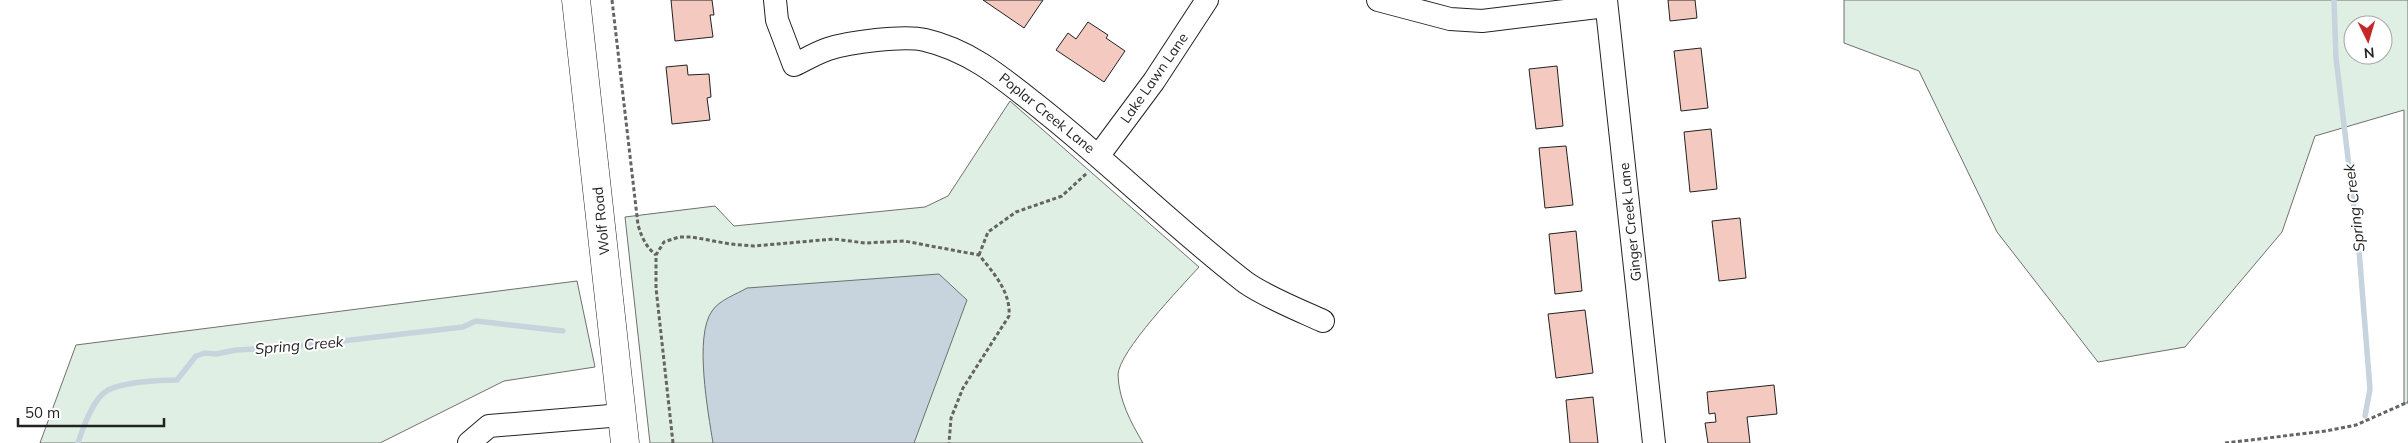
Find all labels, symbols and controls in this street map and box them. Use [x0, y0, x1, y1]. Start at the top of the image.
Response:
north arrow [2343, 15, 2393, 65]
street label: Lake Lawn Lane [1116, 29, 1192, 127]
text: N [2363, 44, 2375, 62]
street label: Poplar Creek Lane [995, 69, 1099, 157]
street label: Ginger Creek Lane [1615, 162, 1645, 282]
water label: Spring Creek [2339, 162, 2369, 253]
street label: Wolf Road [588, 186, 614, 256]
water label: Spring Creek [254, 332, 345, 358]
scale bar [18, 396, 164, 428]
text: 50 m [25, 403, 60, 422]

